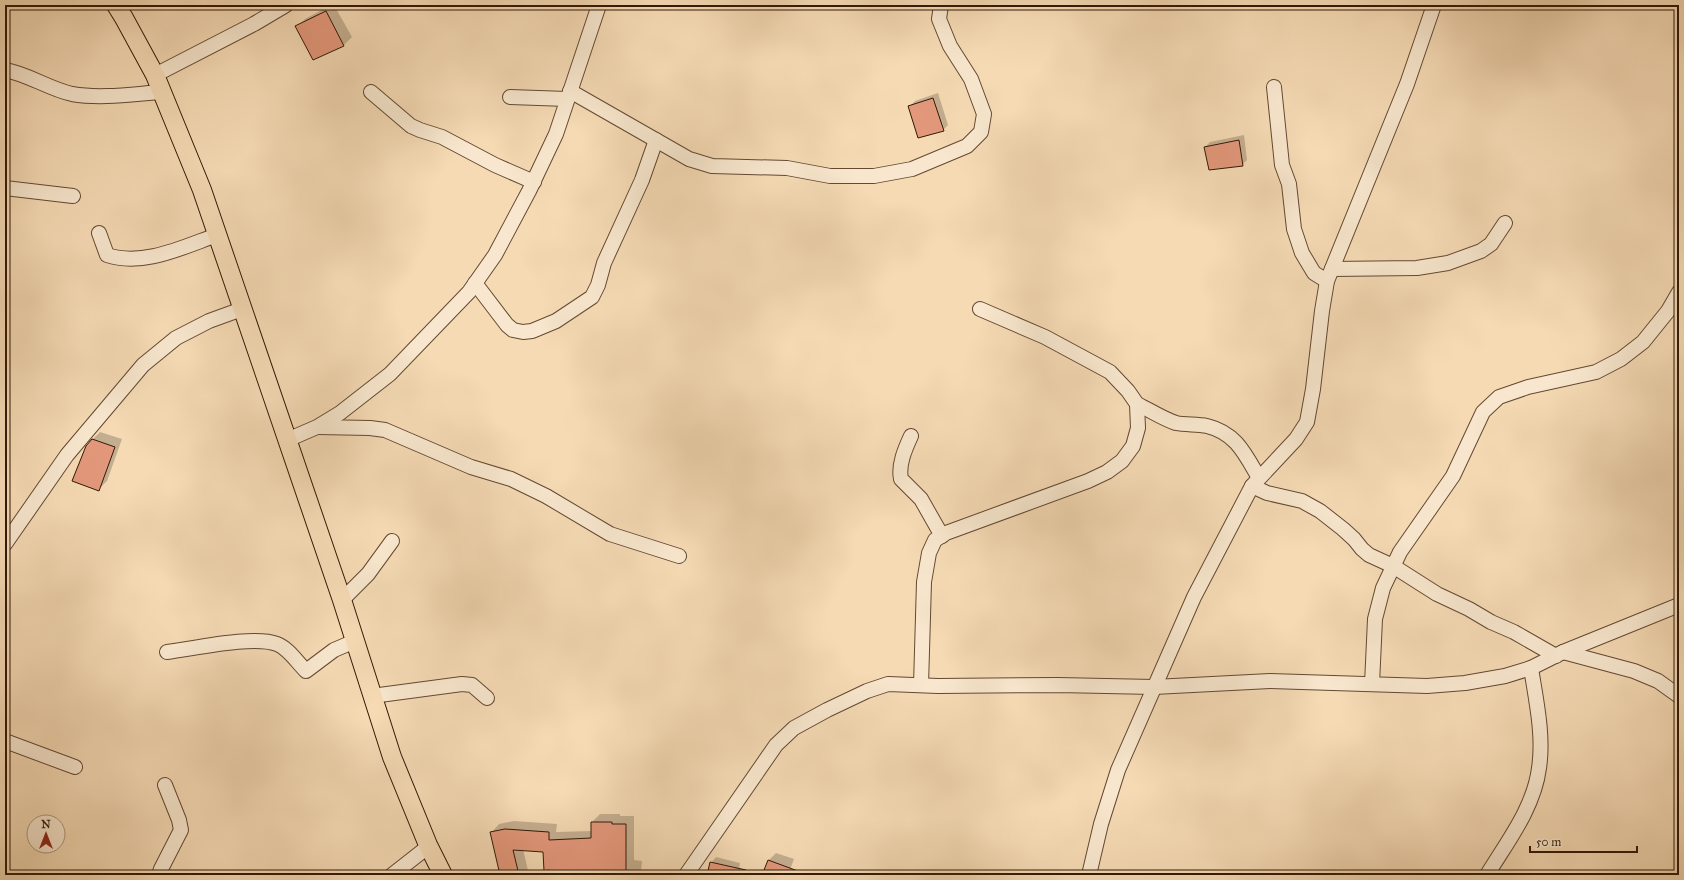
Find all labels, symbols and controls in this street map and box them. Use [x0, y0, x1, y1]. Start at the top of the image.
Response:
north arrow [26, 814, 66, 854]
text: N [41, 818, 51, 831]
scale bar [1530, 828, 1637, 854]
text: 50 m [1536, 835, 1561, 849]

